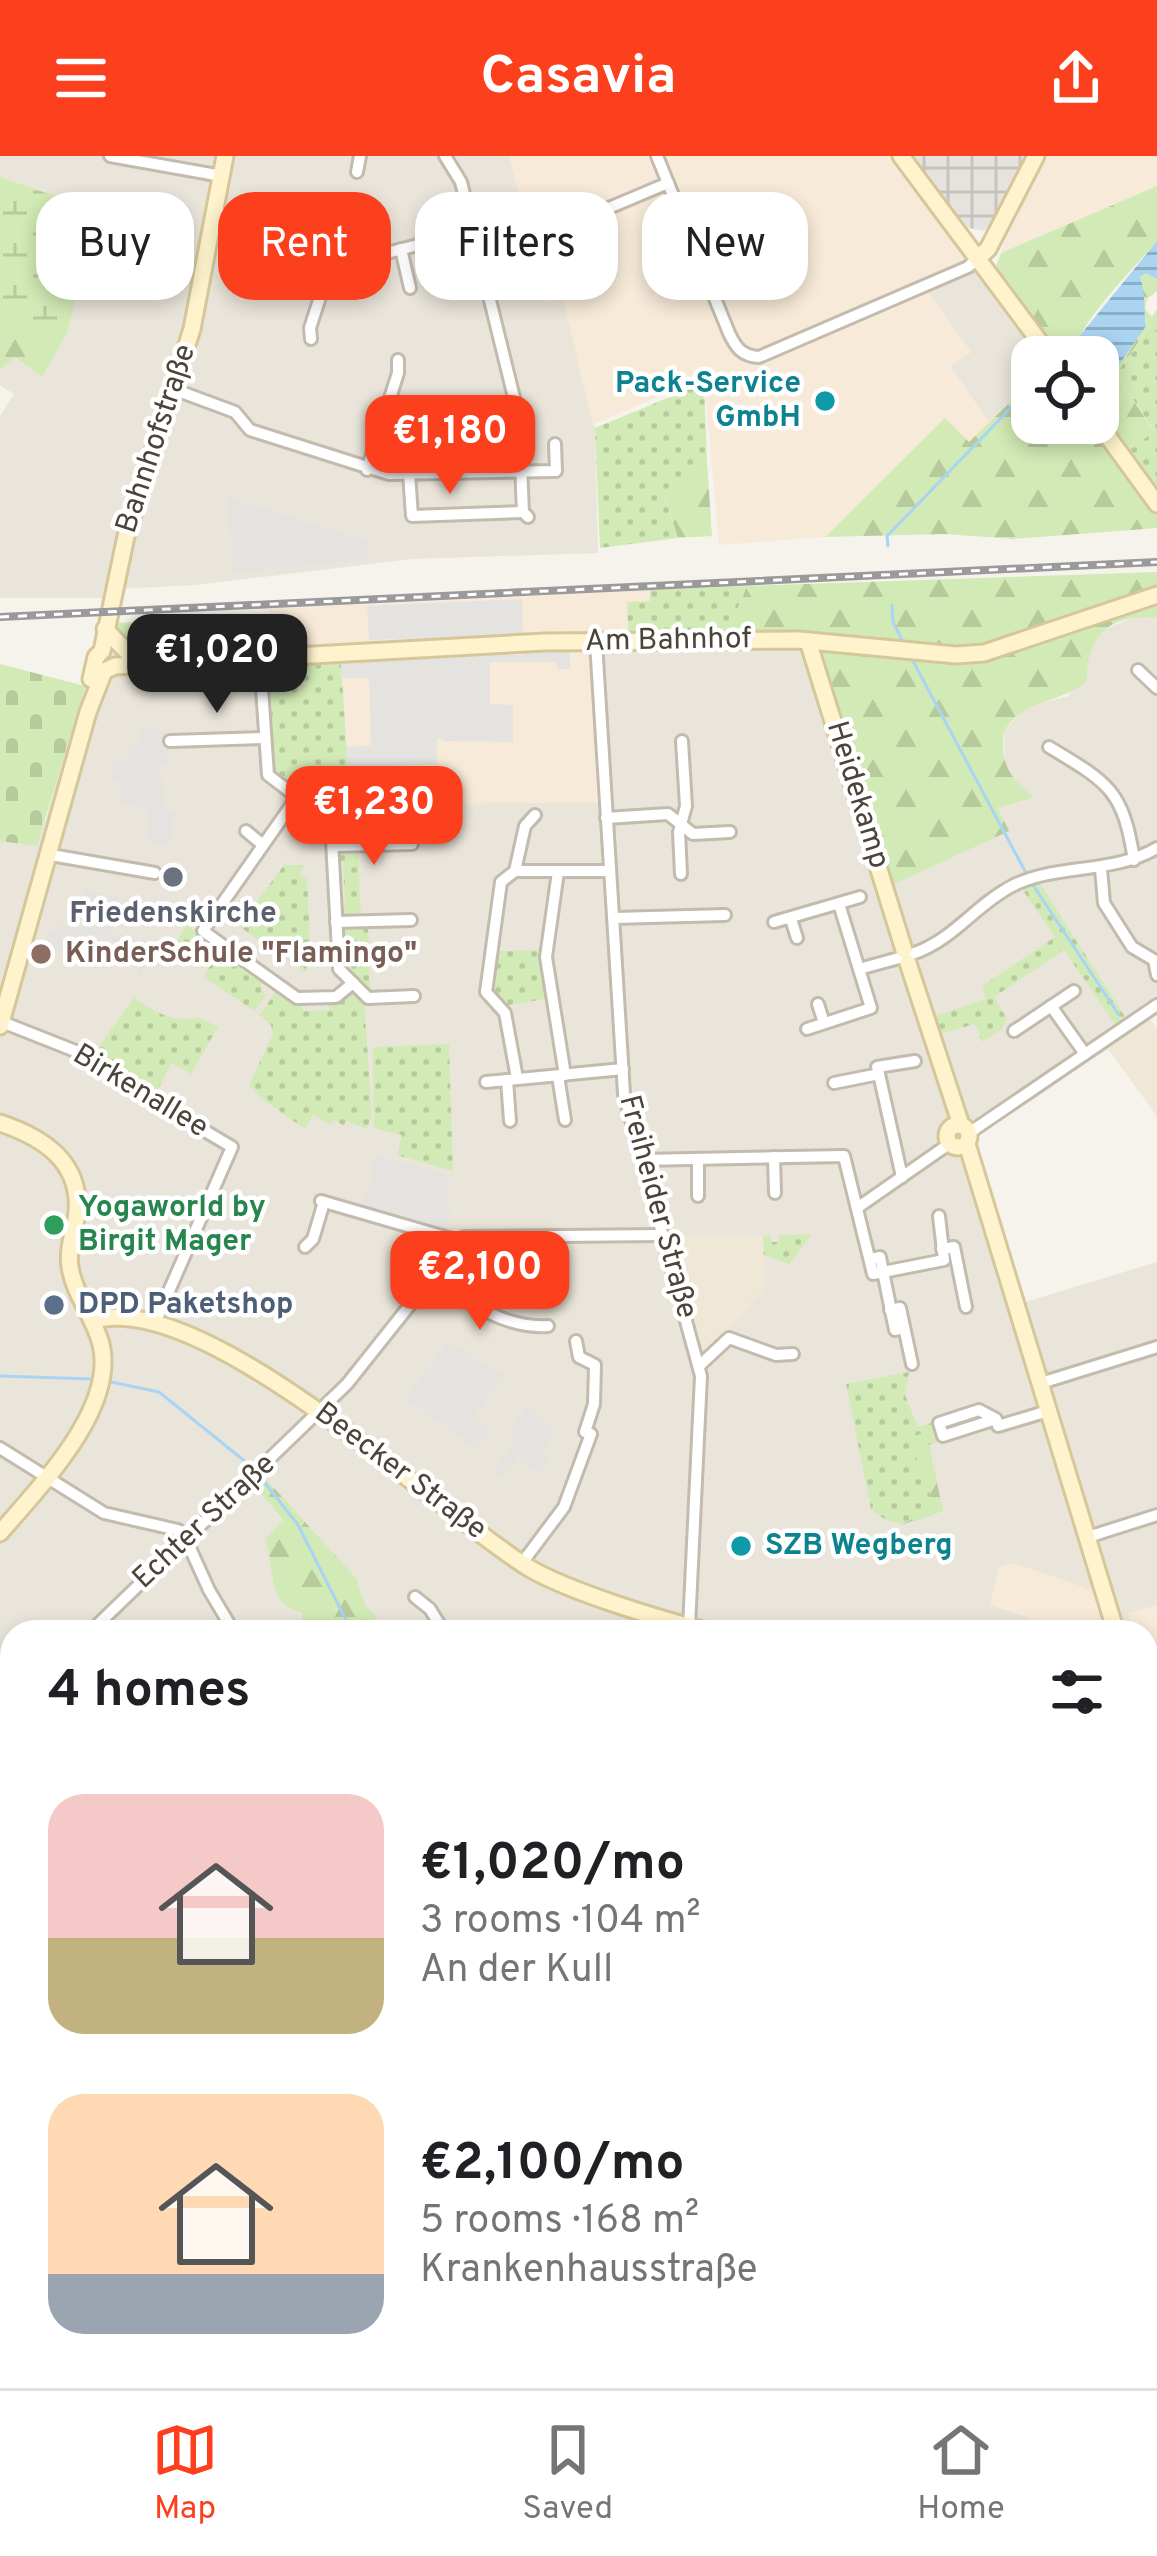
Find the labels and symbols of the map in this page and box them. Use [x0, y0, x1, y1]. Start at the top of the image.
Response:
street label: Bahnhofstraße [109, 340, 205, 538]
place label: Pack-Service GmbH [615, 366, 801, 437]
marker: Pack-Service GmbH [812, 388, 838, 414]
pin: €1,180 [352, 395, 548, 497]
pin: €1,020 [119, 614, 315, 716]
street label: Am Bahnhof [584, 621, 752, 661]
street label: Heidekamp [817, 717, 897, 873]
pin: €1,230 [276, 766, 472, 868]
marker: Friedenskirche [160, 864, 186, 890]
place label: Friedenskirche [69, 896, 277, 933]
place label: KinderSchule "Flamingo" [65, 936, 417, 973]
marker: KinderSchule "Flamingo" [28, 941, 54, 967]
street label: Birkenallee [65, 1037, 215, 1147]
street label: Freiheider Straße [609, 1091, 705, 1323]
place label: Yogaworld by Birgit Mager [78, 1190, 266, 1261]
marker: Yogaworld by Birgit Mager [41, 1212, 67, 1238]
pin: €2,100 [382, 1231, 578, 1333]
place label: DPD Paketshop [78, 1287, 293, 1324]
marker: DPD Paketshop [41, 1292, 67, 1318]
street label: Beecker Straße [307, 1395, 493, 1549]
street label: Echter Straße [126, 1446, 284, 1598]
place label: SZB Wegberg [765, 1528, 953, 1565]
marker: SZB Wegberg [728, 1533, 754, 1559]

